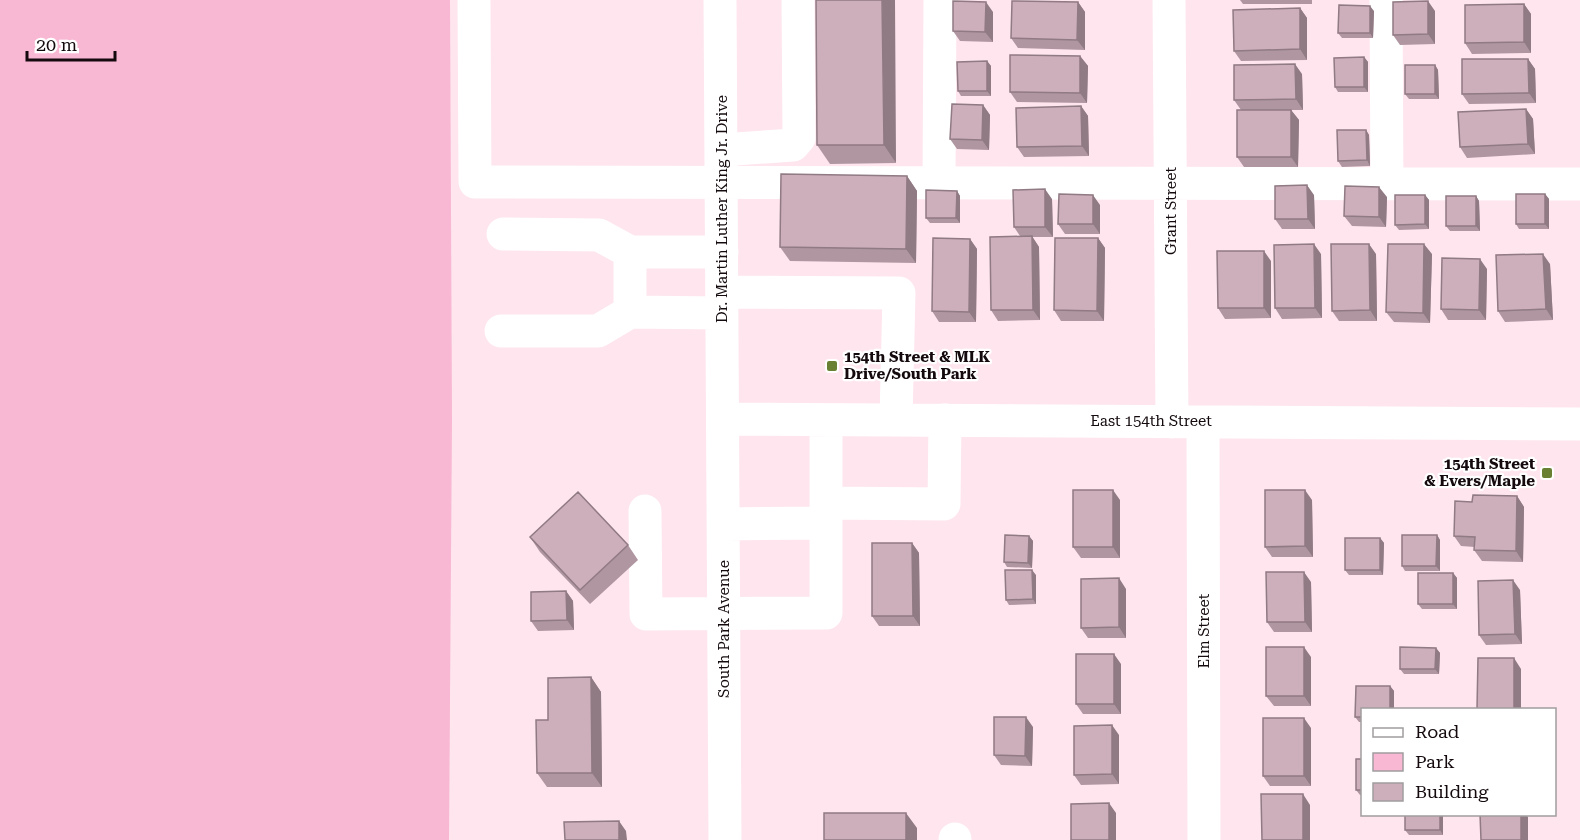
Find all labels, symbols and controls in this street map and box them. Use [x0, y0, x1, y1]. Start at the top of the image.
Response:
scale bar [27, 24, 116, 62]
text: 20 m [36, 34, 77, 55]
street label: Dr. Martin Luther King Jr. Drive [713, 95, 731, 323]
street label: Grant Street [1162, 167, 1180, 255]
place label: 154th Street & MLK Drive/South Park [844, 348, 990, 383]
marker: 154th Street & MLK Drive/South Park [825, 359, 839, 373]
street label: East 154th Street [1090, 412, 1212, 430]
place label: 154th Street & Evers/Maple [1424, 455, 1535, 490]
marker: 154th Street & Evers/Maple [1540, 466, 1554, 480]
street label: South Park Avenue [715, 560, 733, 698]
street label: Elm Street [1195, 593, 1213, 668]
legend [1361, 708, 1556, 816]
text: Road [1415, 721, 1460, 742]
text: Park [1415, 751, 1455, 772]
text: Building [1415, 781, 1489, 802]

